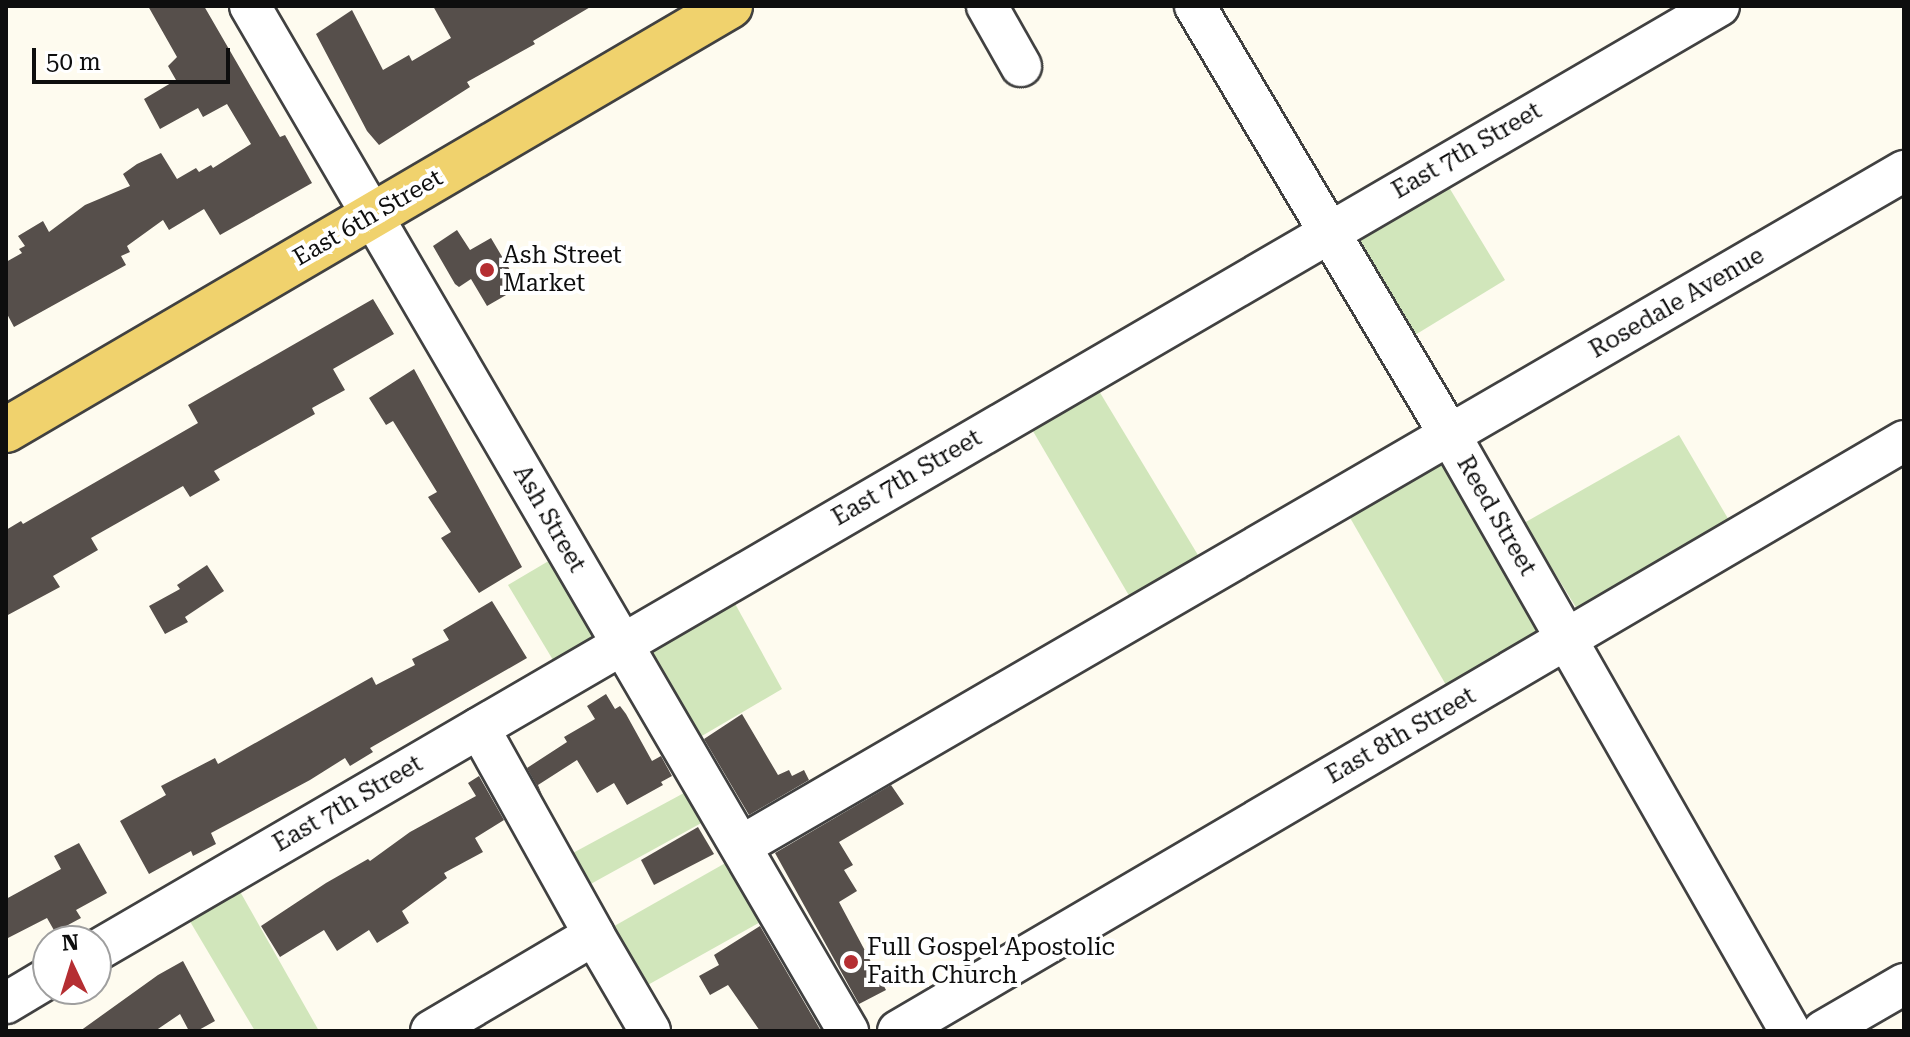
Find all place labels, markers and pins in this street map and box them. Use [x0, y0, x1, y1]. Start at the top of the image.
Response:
place label: Ash Street Market [503, 242, 622, 298]
marker: Ash Street Market [478, 261, 496, 279]
place label: Full Gospel Apostolic Faith Church [867, 934, 1115, 990]
marker: Full Gospel Apostolic Faith Church [842, 953, 860, 971]

